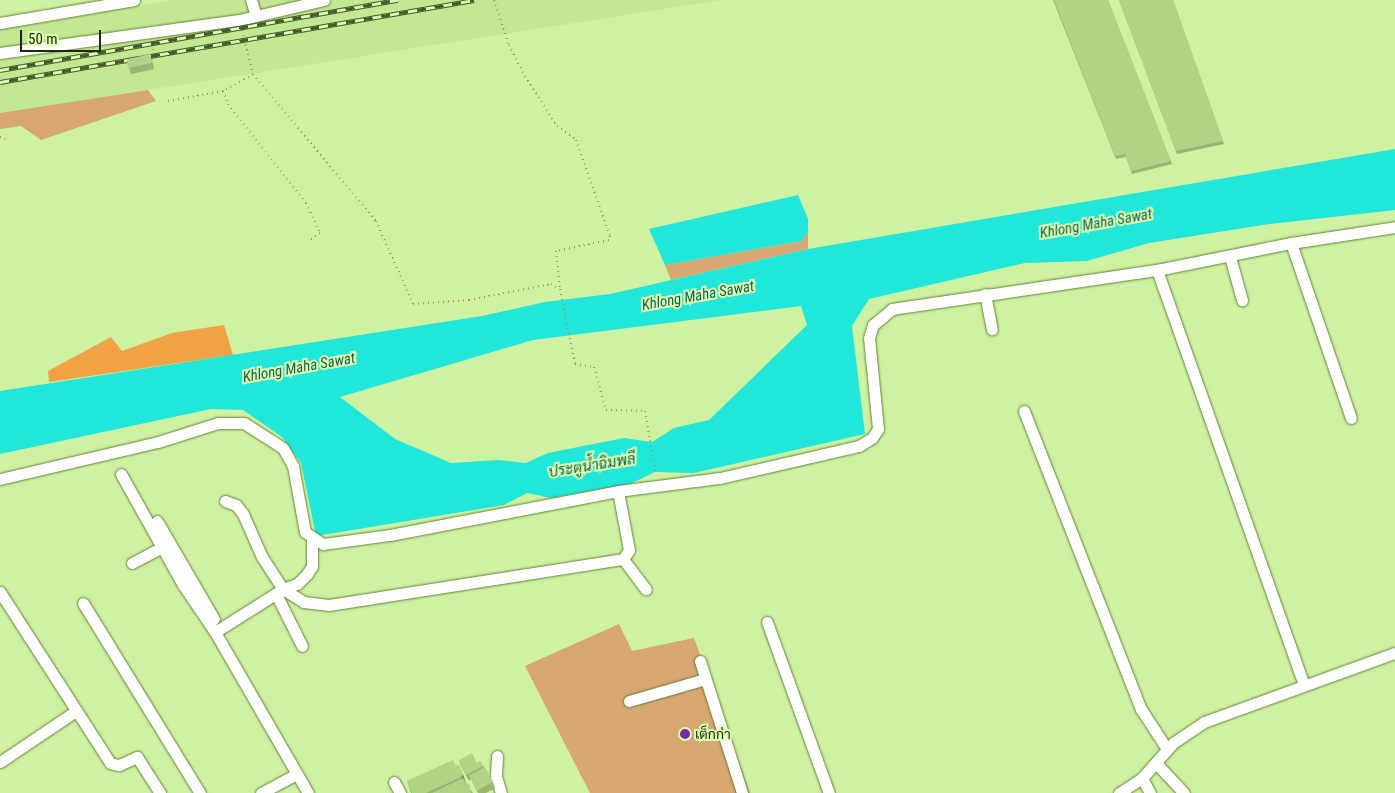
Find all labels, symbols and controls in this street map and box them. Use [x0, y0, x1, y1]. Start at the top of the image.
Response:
scale bar [22, 20, 104, 52]
text: 50 m [28, 30, 58, 48]
water label: Khlong Maha Sawat [1038, 205, 1154, 243]
water label: Khlong Maha Sawat [640, 277, 756, 315]
water label: Khlong Maha Sawat [241, 349, 357, 387]
water label: ประตูน้ำฉิมพลี [547, 450, 637, 482]
place label: เต็กก่า [695, 726, 731, 742]
marker: เต็กก่า [679, 728, 691, 740]

